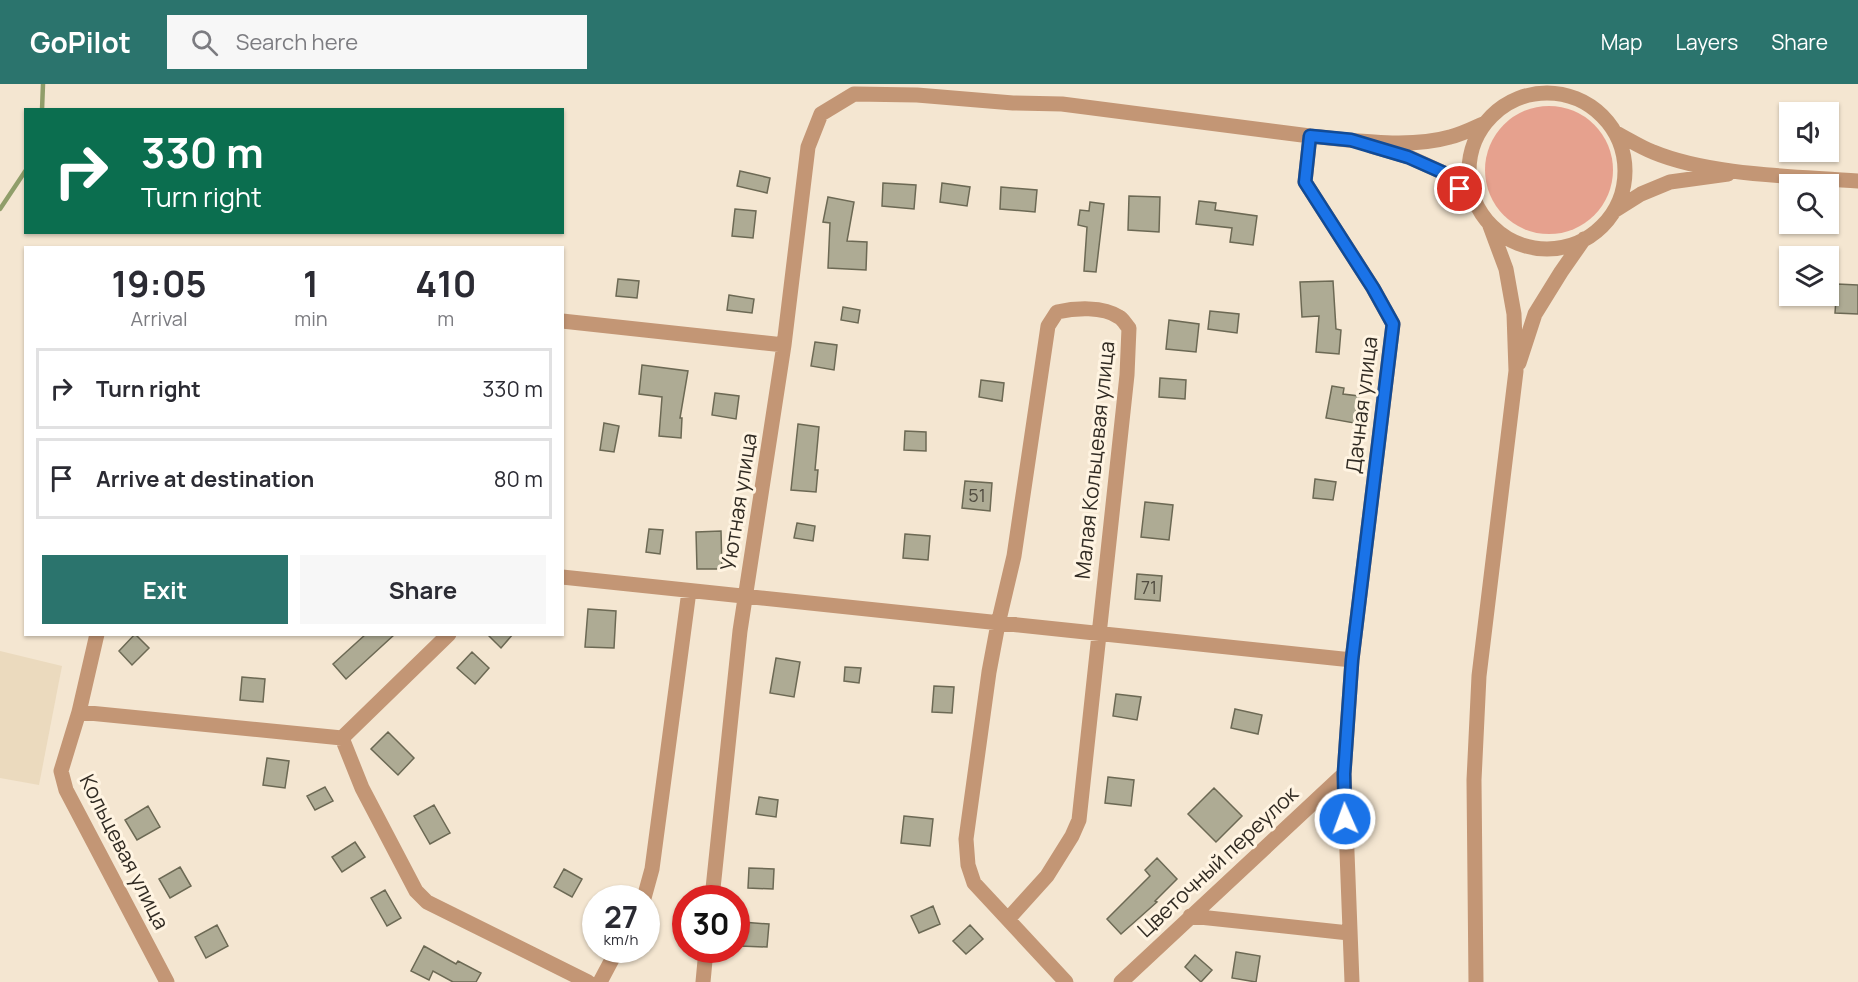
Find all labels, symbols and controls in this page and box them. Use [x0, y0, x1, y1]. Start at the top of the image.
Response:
search box [167, 15, 587, 69]
text: GoPilot [30, 23, 131, 61]
icon: search [188, 26, 221, 59]
text: Search here [236, 27, 358, 57]
text: Map [1601, 28, 1642, 56]
text: Layers [1675, 28, 1738, 56]
text: Share [1771, 28, 1828, 56]
map controls [1779, 102, 1839, 306]
button: sound [1779, 102, 1839, 162]
text: 330 m [141, 123, 264, 181]
icon: right [42, 132, 120, 210]
pin [1434, 163, 1485, 214]
icon: arrive [1443, 172, 1476, 205]
button: search [1779, 174, 1839, 234]
text: Turn right [141, 178, 262, 215]
button: layers [1779, 246, 1839, 306]
text: 19:05 [111, 259, 207, 308]
text: 1 [303, 259, 319, 308]
text: 410 [415, 259, 477, 308]
text: Arrival [131, 305, 188, 332]
text: min [294, 305, 328, 332]
text: m [437, 305, 454, 332]
street label: Дачная улица [1339, 335, 1383, 475]
street label: Малая Кольцевая улица [1068, 339, 1120, 580]
icon: right [45, 372, 78, 405]
text: Turn right [96, 374, 201, 404]
text: 330 m [482, 374, 543, 404]
street label: Уютная улица [713, 431, 763, 573]
icon: arrive [45, 462, 78, 495]
text: Arrive at destination [96, 464, 314, 494]
text: 80 m [494, 464, 543, 494]
house number: 51 [968, 483, 986, 507]
button: Exit [42, 555, 288, 624]
button: Share [300, 555, 546, 624]
house number: 71 [1141, 575, 1157, 599]
street label: Кольцевая улица [74, 769, 176, 934]
street label: Цветочный переулок [1131, 779, 1304, 943]
position arrow [1313, 787, 1377, 851]
speed limit sign: 30 [672, 885, 750, 963]
text: 27 [604, 896, 638, 937]
text: km/h [604, 929, 638, 950]

